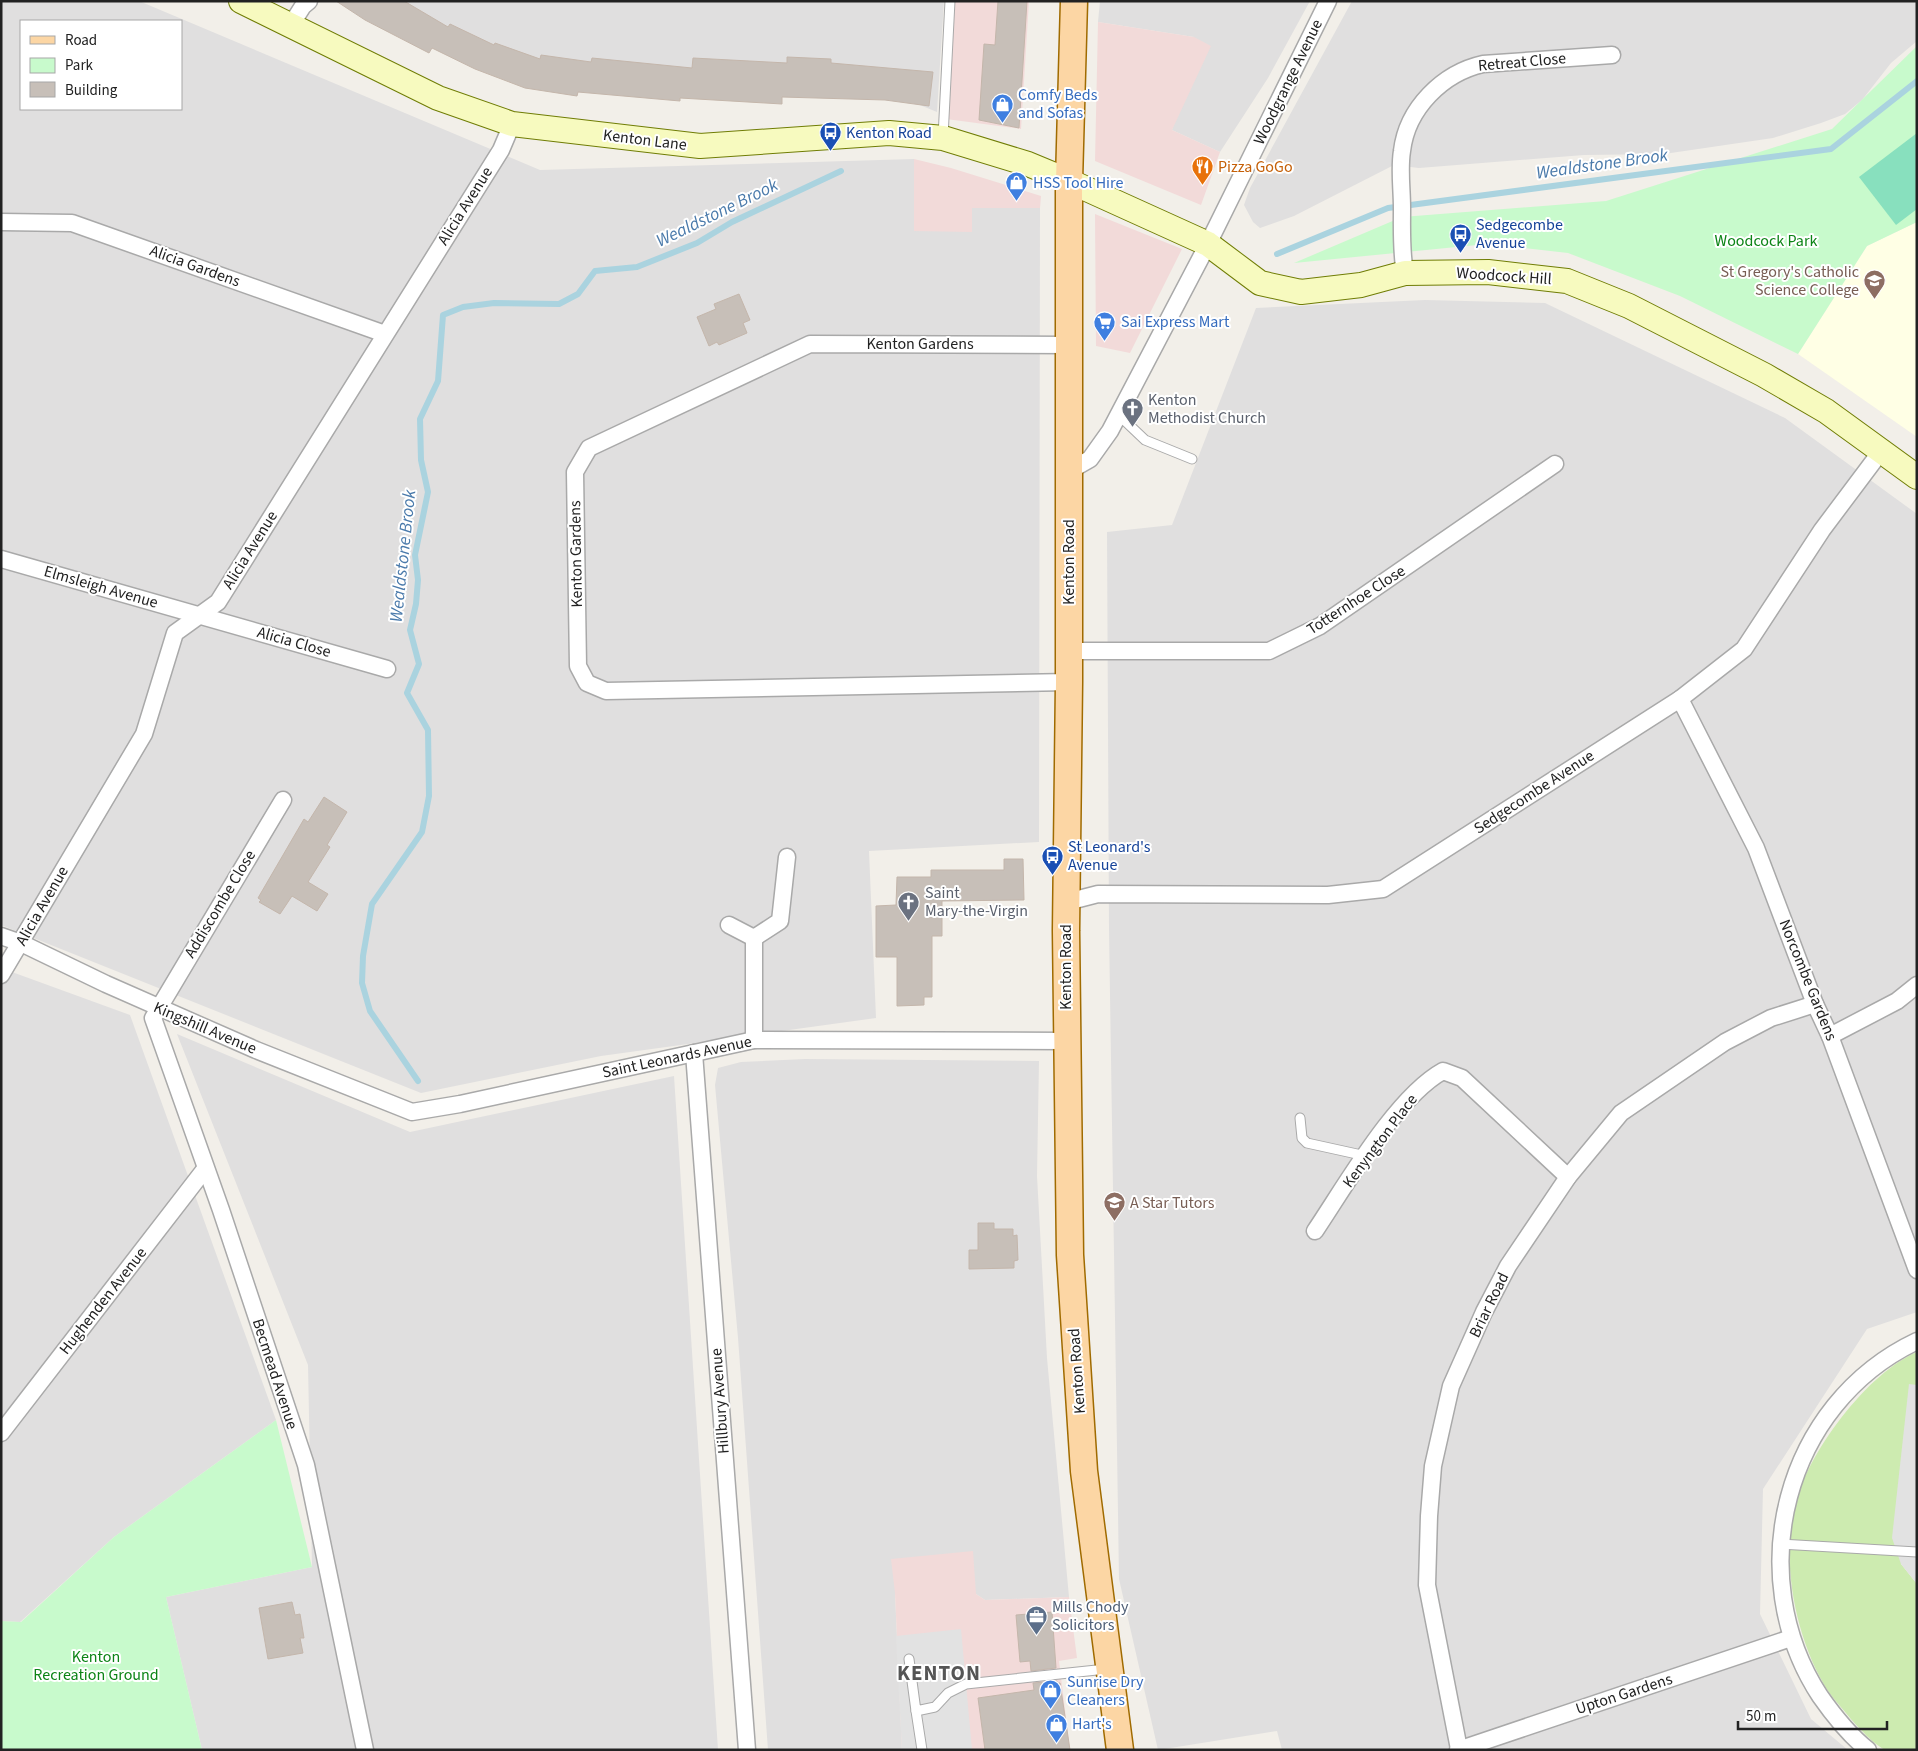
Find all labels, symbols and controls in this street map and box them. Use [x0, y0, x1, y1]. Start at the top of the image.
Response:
street label: Woodgrange Avenue [1248, 15, 1328, 148]
legend [20, 20, 182, 110]
text: Road [65, 30, 97, 51]
street label: Retreat Close [1477, 47, 1567, 77]
text: Park [65, 55, 94, 76]
text: Building [65, 80, 118, 101]
place label: Comfy Beds and Sofas [1018, 84, 1098, 124]
shop icon: Comfy Beds and Sofas [990, 92, 1014, 123]
bus stop icon: Kenton Road [818, 121, 842, 152]
place label: Kenton Road [846, 122, 932, 144]
street label: Kenton Lane [602, 124, 688, 156]
water label: Wealdstone Brook [1534, 142, 1670, 186]
restaurant icon: Pizza GoGo [1190, 155, 1214, 186]
place label: Pizza GoGo [1218, 156, 1293, 178]
street label: Alicia Avenue [432, 163, 498, 249]
shop icon: HSS Tool Hire [1005, 171, 1029, 202]
water label: Wealdstone Brook [652, 172, 783, 253]
place label: HSS Tool Hire [1033, 172, 1123, 194]
place label: Sedgecombe Avenue [1476, 214, 1563, 254]
bus stop icon: Sedgecombe Avenue [1448, 222, 1472, 253]
park label: Woodcock Park [1715, 230, 1817, 252]
street label: Alicia Gardens [147, 239, 244, 293]
place label: St Gregory's Catholic Science College [1721, 261, 1859, 301]
street label: Woodcock Hill [1456, 262, 1552, 290]
school or university icon: St Gregory's Catholic Science College [1863, 269, 1887, 300]
supermarket icon: Sai Express Mart [1093, 310, 1117, 341]
place label: Sai Express Mart [1121, 311, 1230, 333]
street label: Kenton Gardens [866, 333, 974, 355]
place label: Kenton Methodist Church [1148, 389, 1266, 429]
church icon: Kenton Methodist Church [1120, 397, 1144, 428]
water label: Wealdstone Brook [384, 488, 422, 623]
street label: Kenton Gardens [564, 500, 588, 608]
street label: Alicia Avenue [217, 507, 283, 593]
street label: Kenton Road [1058, 519, 1080, 605]
street label: Elmsleigh Avenue [41, 560, 161, 614]
street label: Totternhoe Close [1302, 560, 1410, 640]
street label: Alicia Close [255, 621, 333, 663]
street label: Sedgecombe Avenue [1470, 745, 1598, 839]
place label: St Leonard's Avenue [1068, 836, 1151, 876]
bus stop icon: St Leonard's Avenue [1040, 844, 1064, 875]
street label: Addiscombe Close [179, 846, 261, 962]
street label: Alicia Avenue [10, 862, 74, 950]
place label: Saint Mary-the-Virgin [925, 882, 1028, 922]
church icon: Saint Mary-the-Virgin [897, 890, 921, 921]
street label: Norcombe Gardens [1774, 916, 1842, 1044]
street label: Kenton Road [1055, 924, 1077, 1010]
street label: Kingshill Avenue [150, 996, 260, 1060]
street label: Saint Leonards Avenue [600, 1030, 754, 1084]
street label: Kenyngton Place [1338, 1090, 1423, 1192]
school or university icon: A Star Tutors [1102, 1191, 1126, 1222]
place label: A Star Tutors [1130, 1192, 1215, 1214]
street label: Hughenden Avenue [54, 1243, 152, 1359]
street label: Briar Road [1464, 1269, 1514, 1341]
street label: Becmead Avenue [247, 1316, 303, 1432]
street label: Kenton Road [1063, 1327, 1091, 1415]
street label: Hillbury Avenue [705, 1347, 735, 1455]
place label: Mills Chody Solicitors [1052, 1596, 1129, 1636]
office icon: Mills Chody Solicitors [1024, 1604, 1048, 1635]
park label: Kenton Recreation Ground [33, 1646, 159, 1686]
district label: KENTON [897, 1658, 981, 1688]
street label: Upton Gardens [1573, 1668, 1675, 1720]
place label: Sunrise Dry Cleaners [1067, 1671, 1144, 1711]
shop icon: Sunrise Dry Cleaners [1039, 1679, 1063, 1710]
scale bar [1738, 1698, 1887, 1730]
text: 50 m [1746, 1706, 1776, 1727]
shop icon: Hart's [1044, 1712, 1068, 1743]
place label: Hart's [1072, 1713, 1112, 1735]

